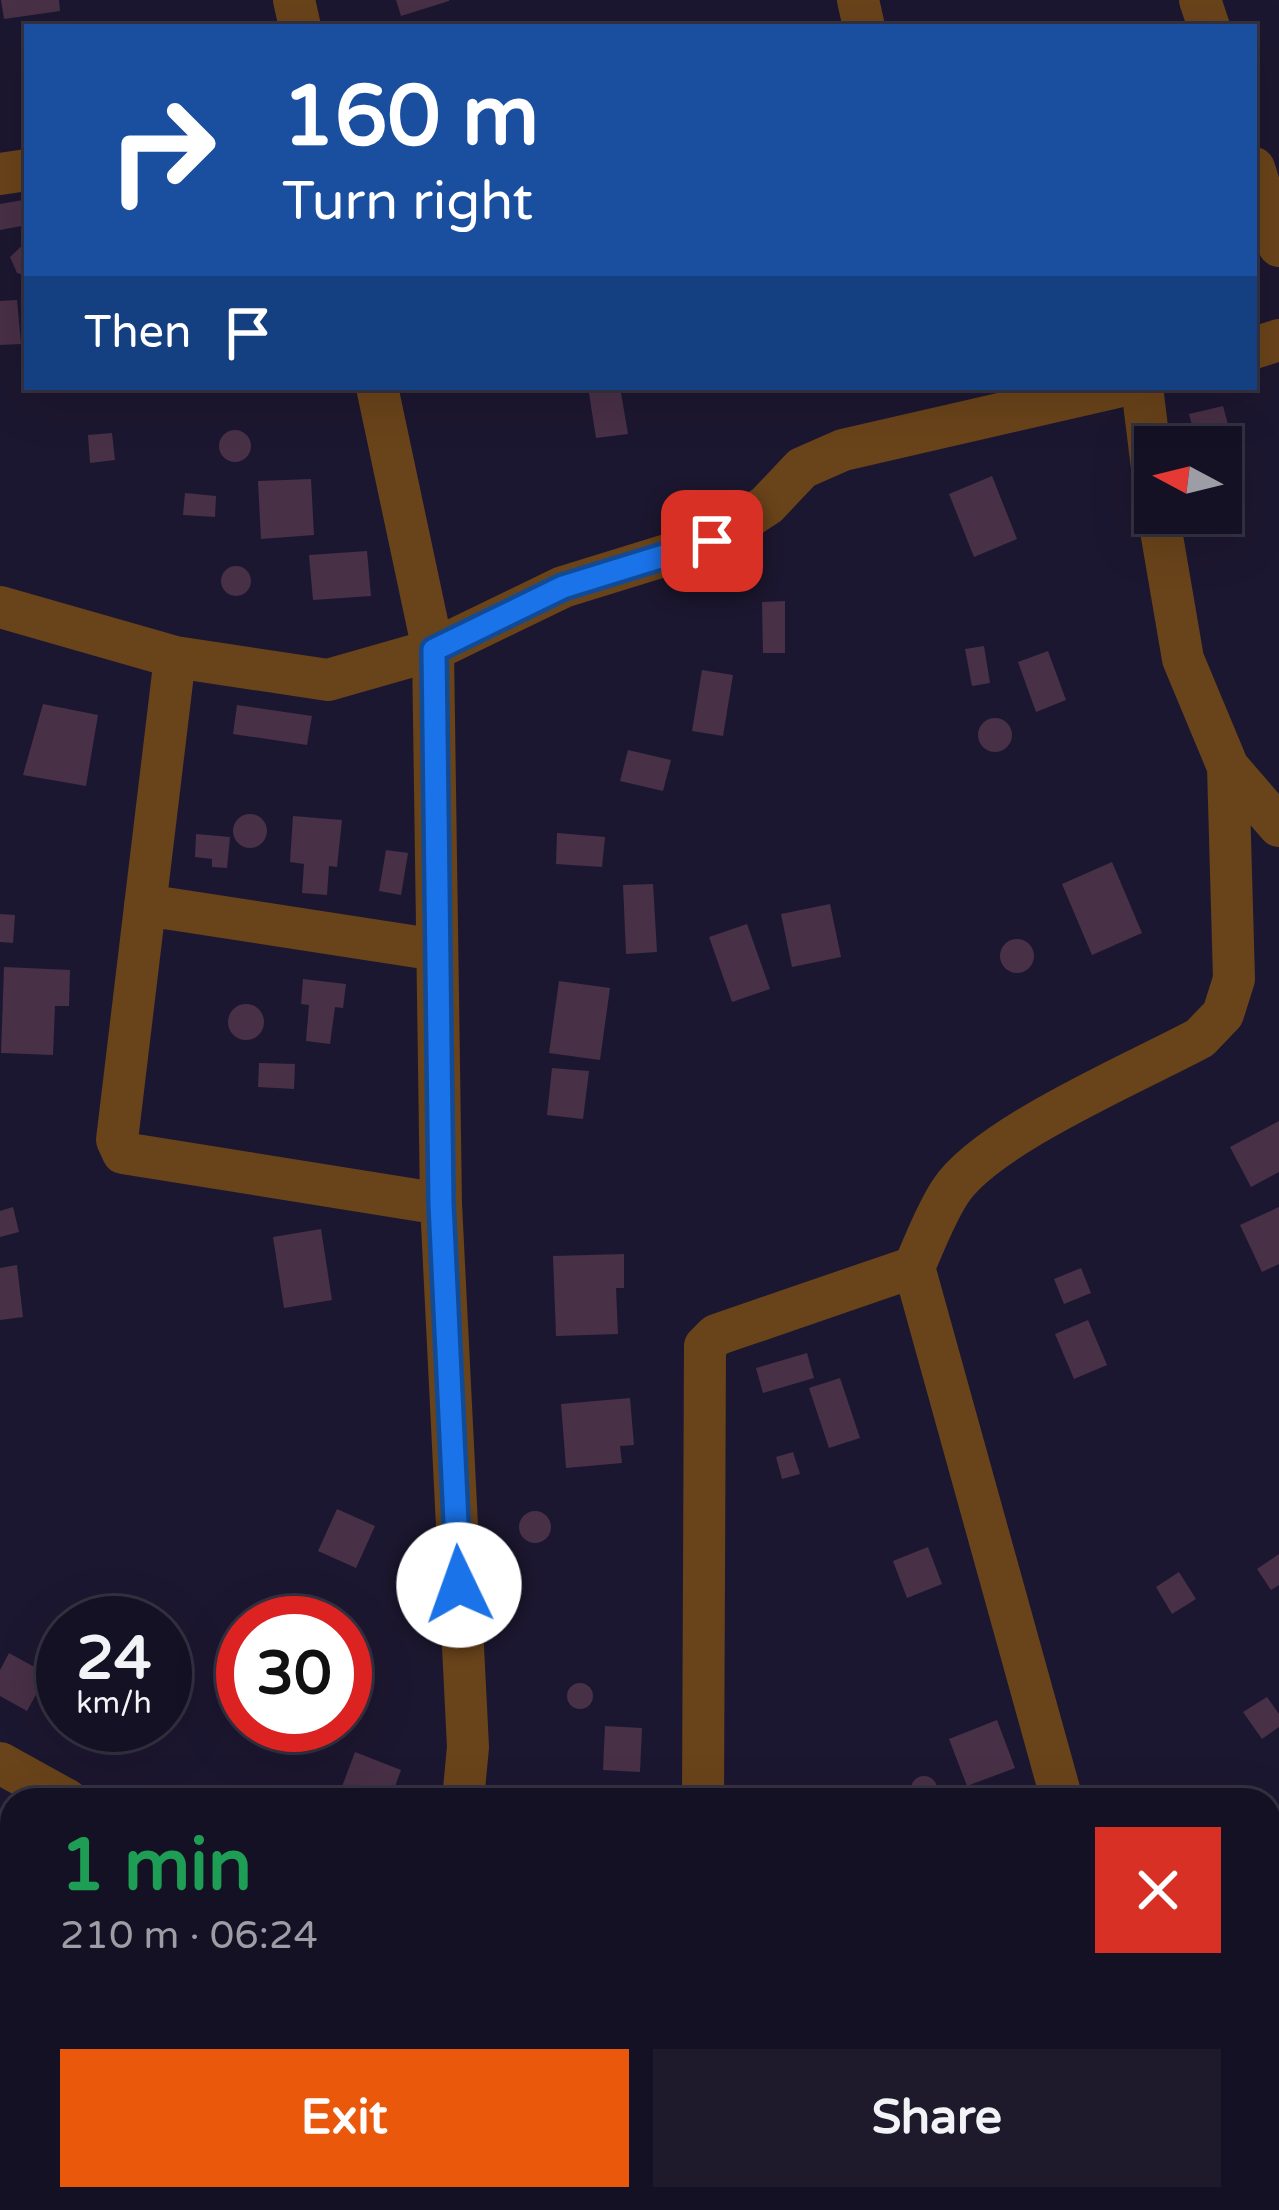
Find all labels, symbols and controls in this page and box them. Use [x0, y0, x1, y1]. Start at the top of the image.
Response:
text: 160 m [282, 67, 539, 168]
icon: right [84, 72, 240, 228]
text: Turn right [282, 169, 533, 234]
icon: arrive [215, 300, 281, 366]
text: Then [84, 306, 191, 360]
north arrow [1134, 426, 1242, 534]
map controls [1134, 426, 1242, 534]
pin [661, 490, 763, 592]
icon: arrive [679, 508, 745, 574]
position arrow [396, 1522, 522, 1648]
speed limit sign: 30 [216, 1596, 372, 1752]
text: 24 [76, 1623, 152, 1695]
text: km/h [76, 1685, 152, 1722]
text: 1 min [60, 1823, 252, 1910]
button: close [1095, 1827, 1221, 1953]
text: 210 m · 06:24 [60, 1912, 318, 1959]
button: Exit [60, 2049, 629, 2187]
button: Share [653, 2049, 1221, 2187]

